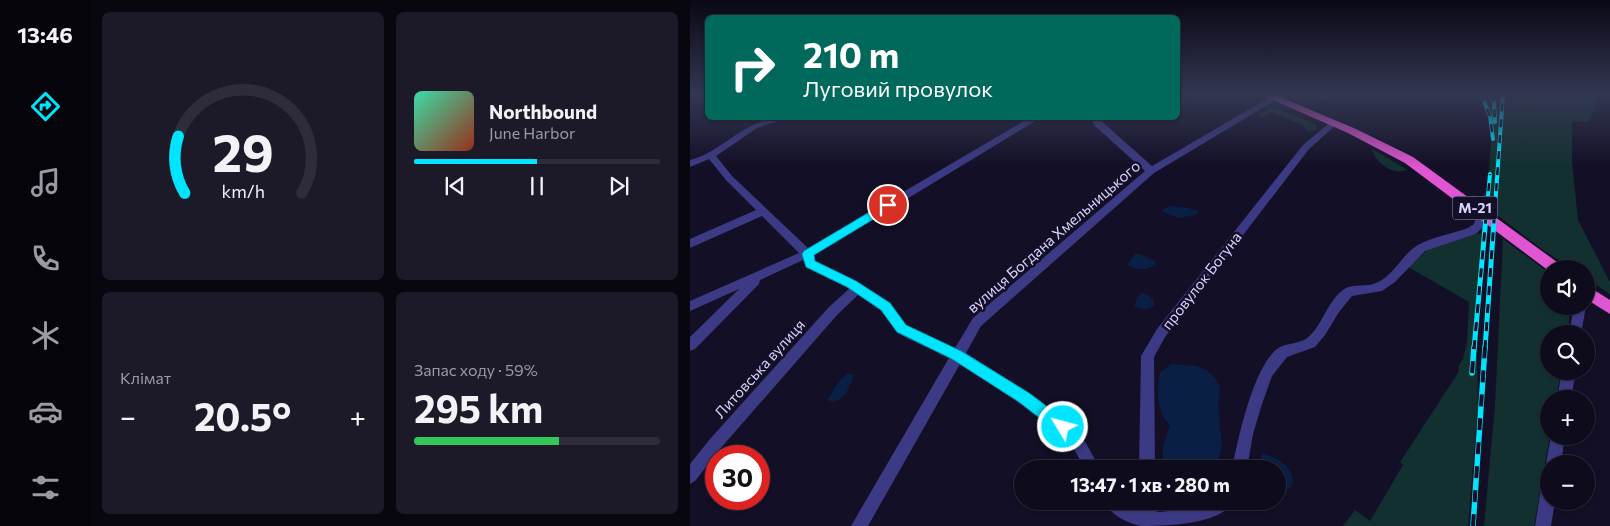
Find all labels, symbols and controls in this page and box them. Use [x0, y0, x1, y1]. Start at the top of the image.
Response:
text: 13:46 [17, 21, 73, 48]
text: 210 m [803, 32, 899, 75]
icon: right [720, 35, 785, 100]
text: Луговий провулок [803, 75, 993, 102]
icon: directions [28, 89, 63, 124]
text: Northbound [489, 100, 597, 123]
text: 29 [212, 119, 274, 183]
text: June Harbor [489, 123, 575, 142]
street label: вулиця Богдана Хмельницького [963, 156, 1143, 316]
icon: music [28, 165, 63, 200]
icon: previous [441, 172, 469, 200]
icon: pause [523, 172, 551, 200]
icon: next [605, 172, 633, 200]
text: km/h [221, 180, 265, 202]
pin [867, 184, 909, 226]
icon: arrive [874, 191, 902, 219]
road number: М-21 [1452, 197, 1498, 220]
street label: провулок Богуна [1157, 228, 1245, 333]
icon: phone [28, 241, 63, 276]
map controls [1540, 260, 1595, 510]
button: sound [1540, 260, 1595, 315]
street label: Литовська вулиця [710, 315, 808, 421]
icon: climate [28, 318, 63, 353]
button: search [1540, 325, 1595, 380]
text: Запас ходу · 59% [414, 360, 538, 379]
text: Клімат [120, 368, 171, 387]
text: 295 km [414, 384, 543, 431]
button: + [1540, 390, 1595, 445]
text: 20.5° [194, 392, 291, 439]
icon: car [28, 394, 63, 429]
text: − [120, 399, 136, 433]
text: + [350, 399, 366, 433]
position arrow [1036, 400, 1088, 452]
speed limit sign: 30 [705, 445, 770, 510]
button: − [1540, 455, 1595, 510]
icon: filters [28, 470, 63, 505]
text: 13:47 · 1 хв · 280 m [1070, 473, 1230, 496]

